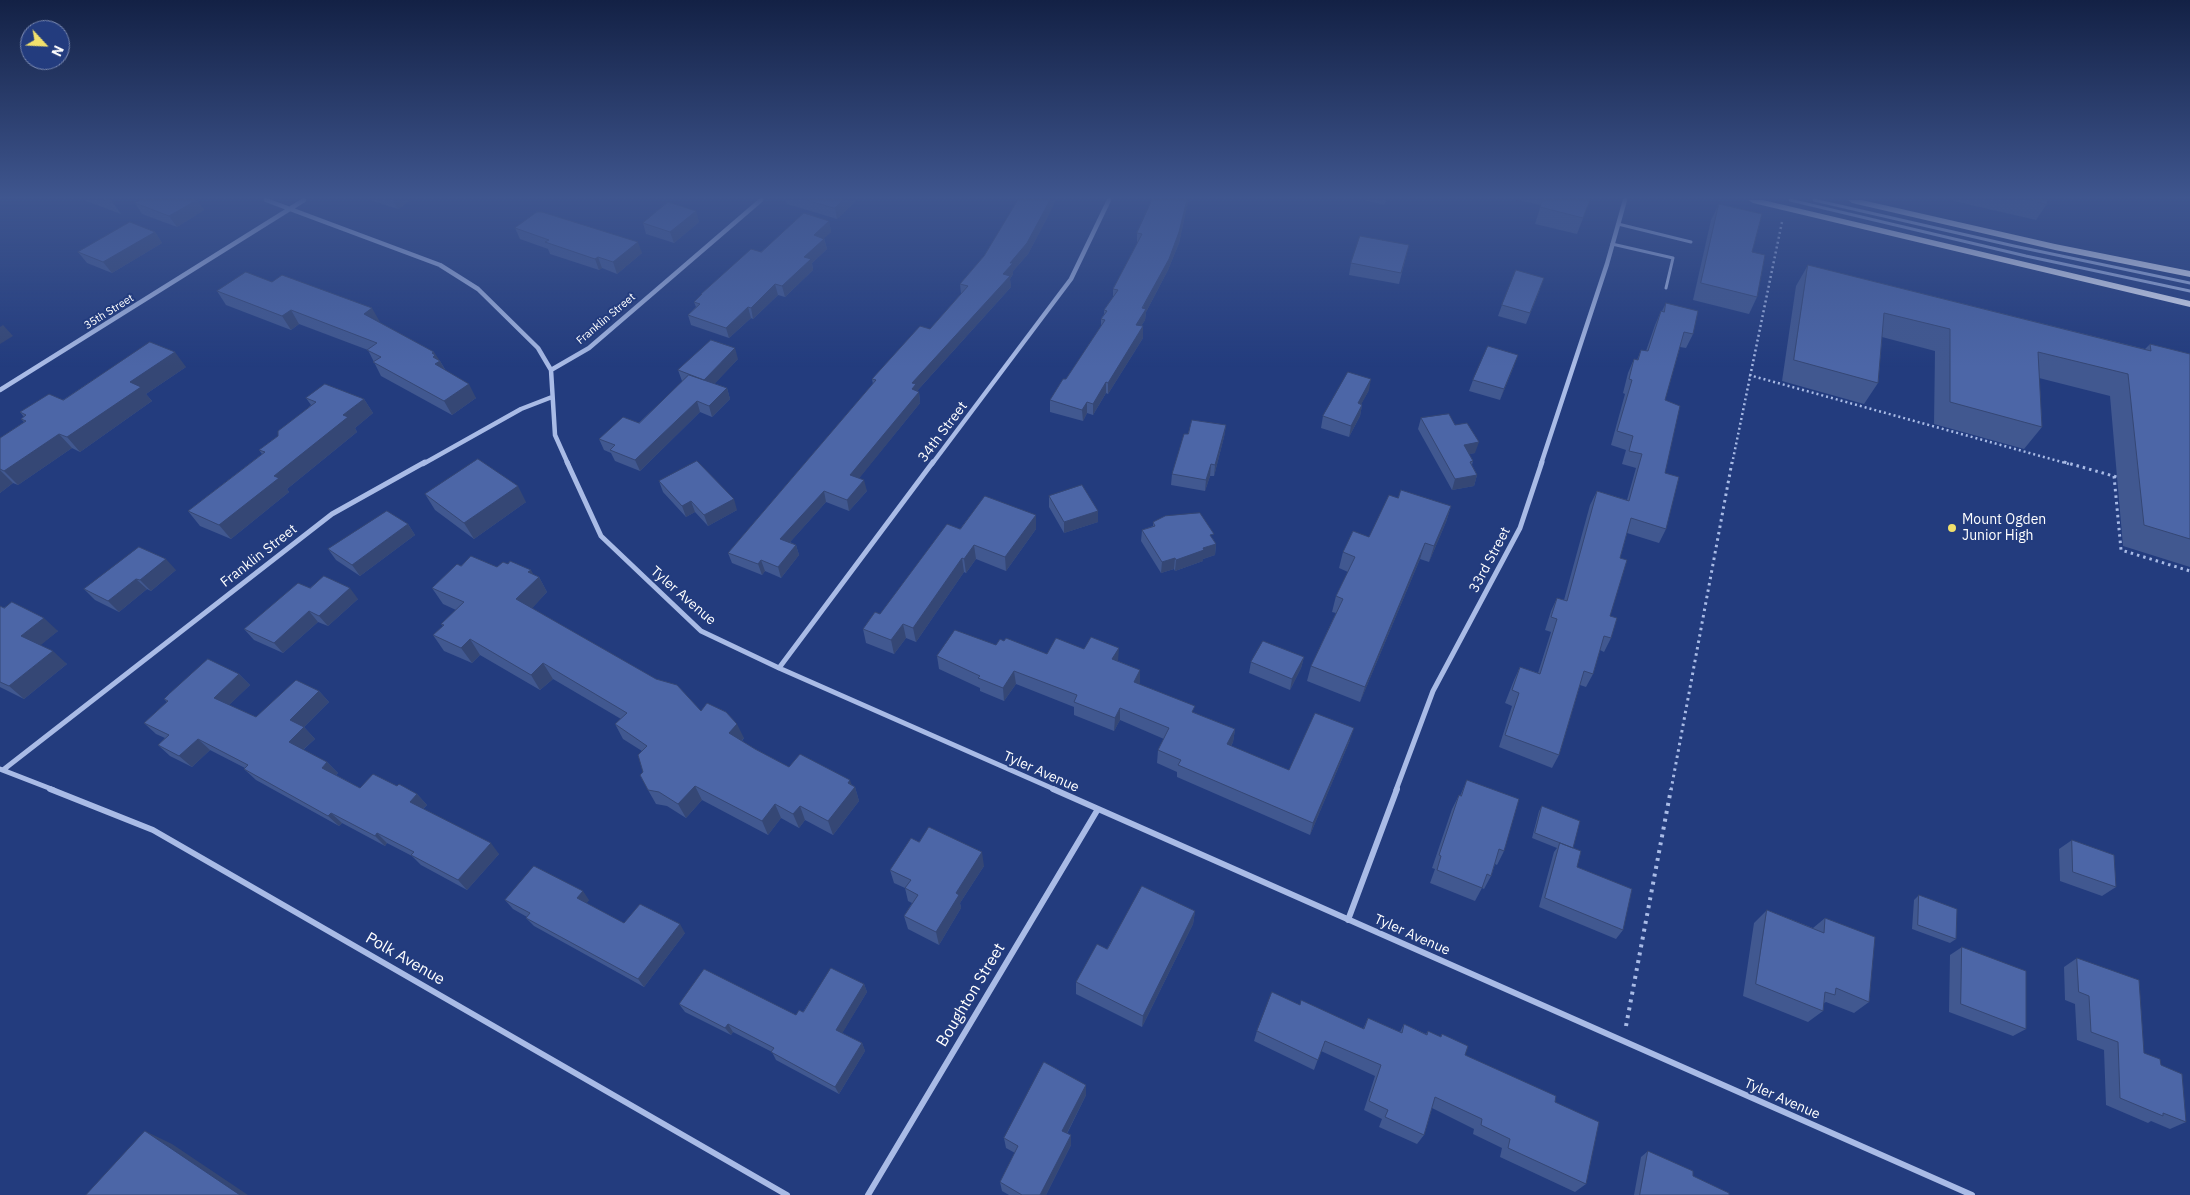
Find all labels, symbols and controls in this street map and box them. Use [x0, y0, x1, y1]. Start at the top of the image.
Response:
north arrow [20, 20, 70, 70]
text: N [47, 43, 68, 59]
street label: Franklin Street [574, 291, 638, 347]
street label: 35th Street [82, 292, 136, 332]
street label: 34th Street [915, 398, 971, 466]
place label: Mount Ogden Junior High [1962, 512, 2046, 544]
street label: Franklin Street [217, 521, 301, 591]
marker: Mount Ogden Junior High [1946, 522, 1958, 534]
street label: 33rd Street [1466, 524, 1514, 596]
street label: Tyler Avenue [647, 563, 719, 629]
street label: Tyler Avenue [1001, 748, 1081, 796]
street label: Tyler Avenue [1372, 911, 1452, 959]
street label: Polk Avenue [362, 929, 448, 989]
street label: Boughton Street [933, 940, 1009, 1050]
street label: Tyler Avenue [1742, 1075, 1822, 1123]

